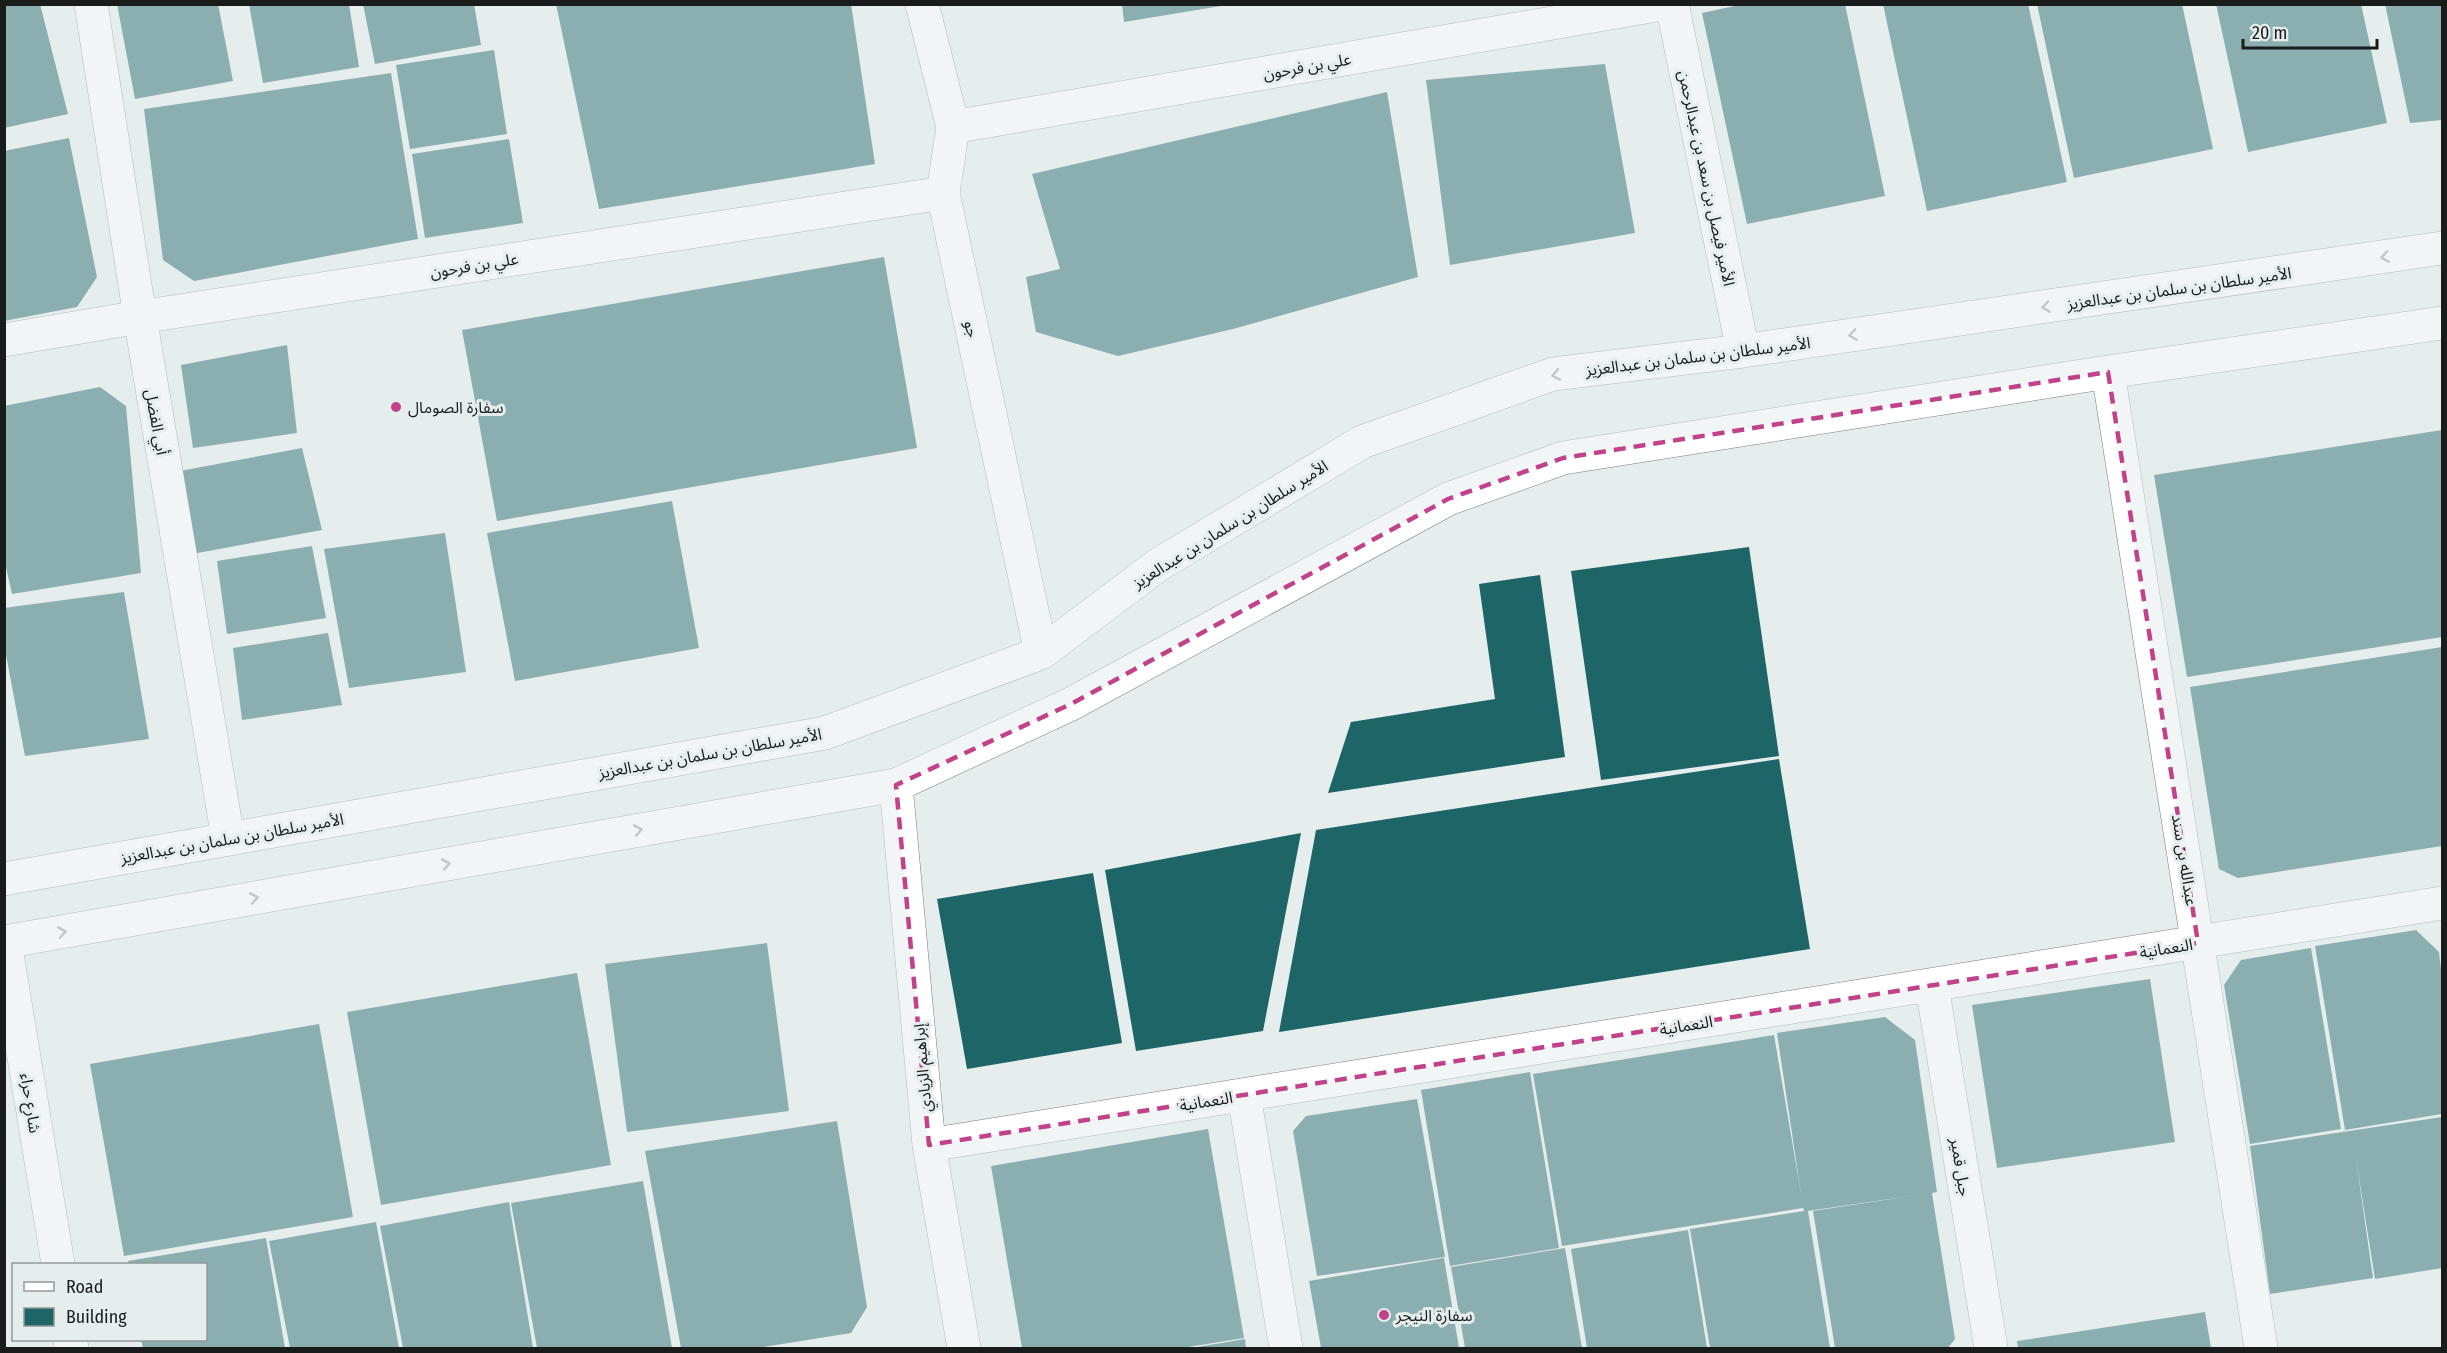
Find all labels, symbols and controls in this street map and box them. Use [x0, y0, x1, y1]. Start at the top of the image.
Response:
scale bar [2243, 12, 2376, 50]
text: 20 m [2252, 22, 2287, 44]
street label: علي بن فرحون [1262, 49, 1353, 86]
street label: الأمير فيصل بن سعد بن عبدالرحمن [1674, 69, 1739, 288]
street label: علي بن فرحون [429, 249, 520, 285]
one-way arrow [2380, 251, 2389, 263]
street label: الأمير سلطان بن سلمان بن عبدالعزيز [2065, 263, 2293, 314]
one-way arrow [2042, 301, 2051, 313]
street label: جو [960, 319, 983, 339]
one-way arrow [1849, 329, 1858, 341]
street label: الأمير سلطان بن سلمان بن عبدالعزيز [1584, 333, 1812, 380]
one-way arrow [1551, 368, 1561, 381]
street label: أبي الفضل [139, 388, 172, 457]
place label: سفارة الصومال [408, 398, 503, 418]
marker: سفارة الصومال [389, 400, 403, 414]
street label: الأمير سلطان بن سلمان بن عبدالعزيز [1128, 456, 1331, 593]
street label: الأمير سلطان بن سلمان بن عبدالعزيز [596, 724, 823, 783]
street label: الأمير سلطان بن سلمان بن عبدالعزيز [118, 809, 345, 868]
street label: عبدالله بن سند [2168, 813, 2201, 907]
one-way arrow [634, 825, 643, 837]
one-way arrow [441, 858, 451, 871]
one-way arrow [249, 892, 259, 905]
one-way arrow [57, 926, 67, 939]
street label: النعمانية [2138, 935, 2194, 962]
street label: النعمانية [1658, 1012, 1714, 1039]
street label: إبراهيم الزيادي [909, 1022, 939, 1113]
street label: شارع حراء [13, 1072, 45, 1135]
street label: النعمانية [1178, 1088, 1234, 1115]
street label: جبل قمير [1946, 1135, 1975, 1198]
legend [12, 1263, 207, 1341]
text: Road [66, 1276, 103, 1298]
text: Building [66, 1306, 127, 1328]
place label: سفارة النيجر [1395, 1306, 1473, 1325]
marker: سفارة النيجر [1377, 1308, 1391, 1322]

